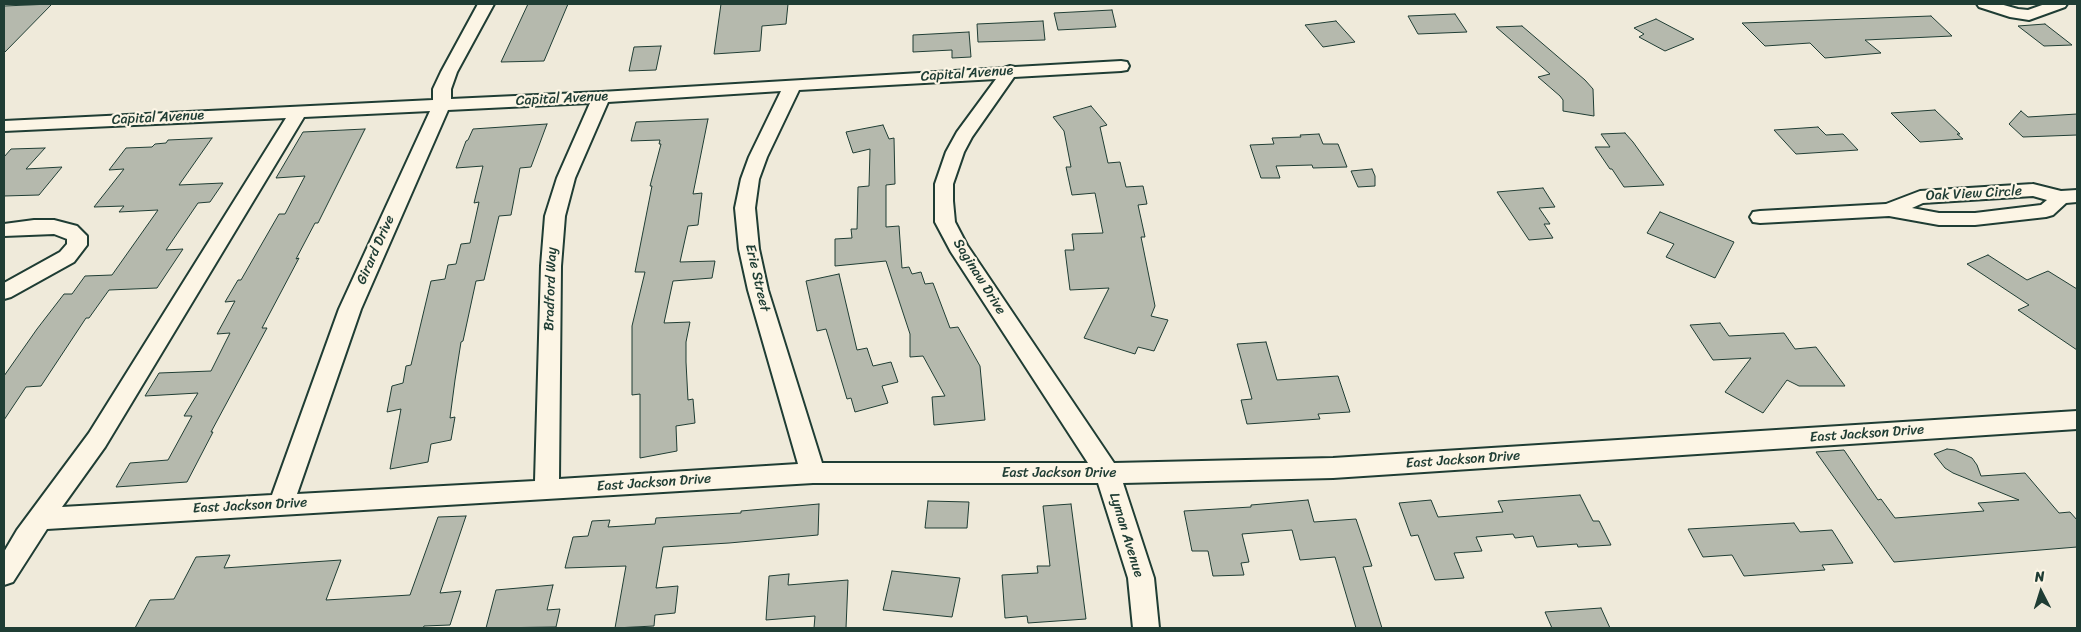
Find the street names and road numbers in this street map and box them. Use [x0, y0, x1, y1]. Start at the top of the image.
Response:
street label: Capital Avenue [920, 62, 1014, 86]
street label: Capital Avenue [515, 88, 609, 110]
street label: Capital Avenue [111, 107, 205, 129]
street label: Oak View Circle [1925, 183, 2023, 205]
street label: Girard Drive [353, 213, 399, 287]
street label: Saginaw Drive [949, 236, 1009, 318]
street label: Erie Street [741, 243, 773, 313]
street label: Bradford Way [541, 247, 561, 331]
street label: East Jackson Drive [1809, 422, 1925, 446]
street label: East Jackson Drive [1405, 448, 1521, 472]
street label: East Jackson Drive [1002, 465, 1116, 481]
street label: East Jackson Drive [596, 471, 712, 495]
street label: Lyman Avenue [1105, 491, 1147, 579]
street label: East Jackson Drive [192, 495, 308, 517]

